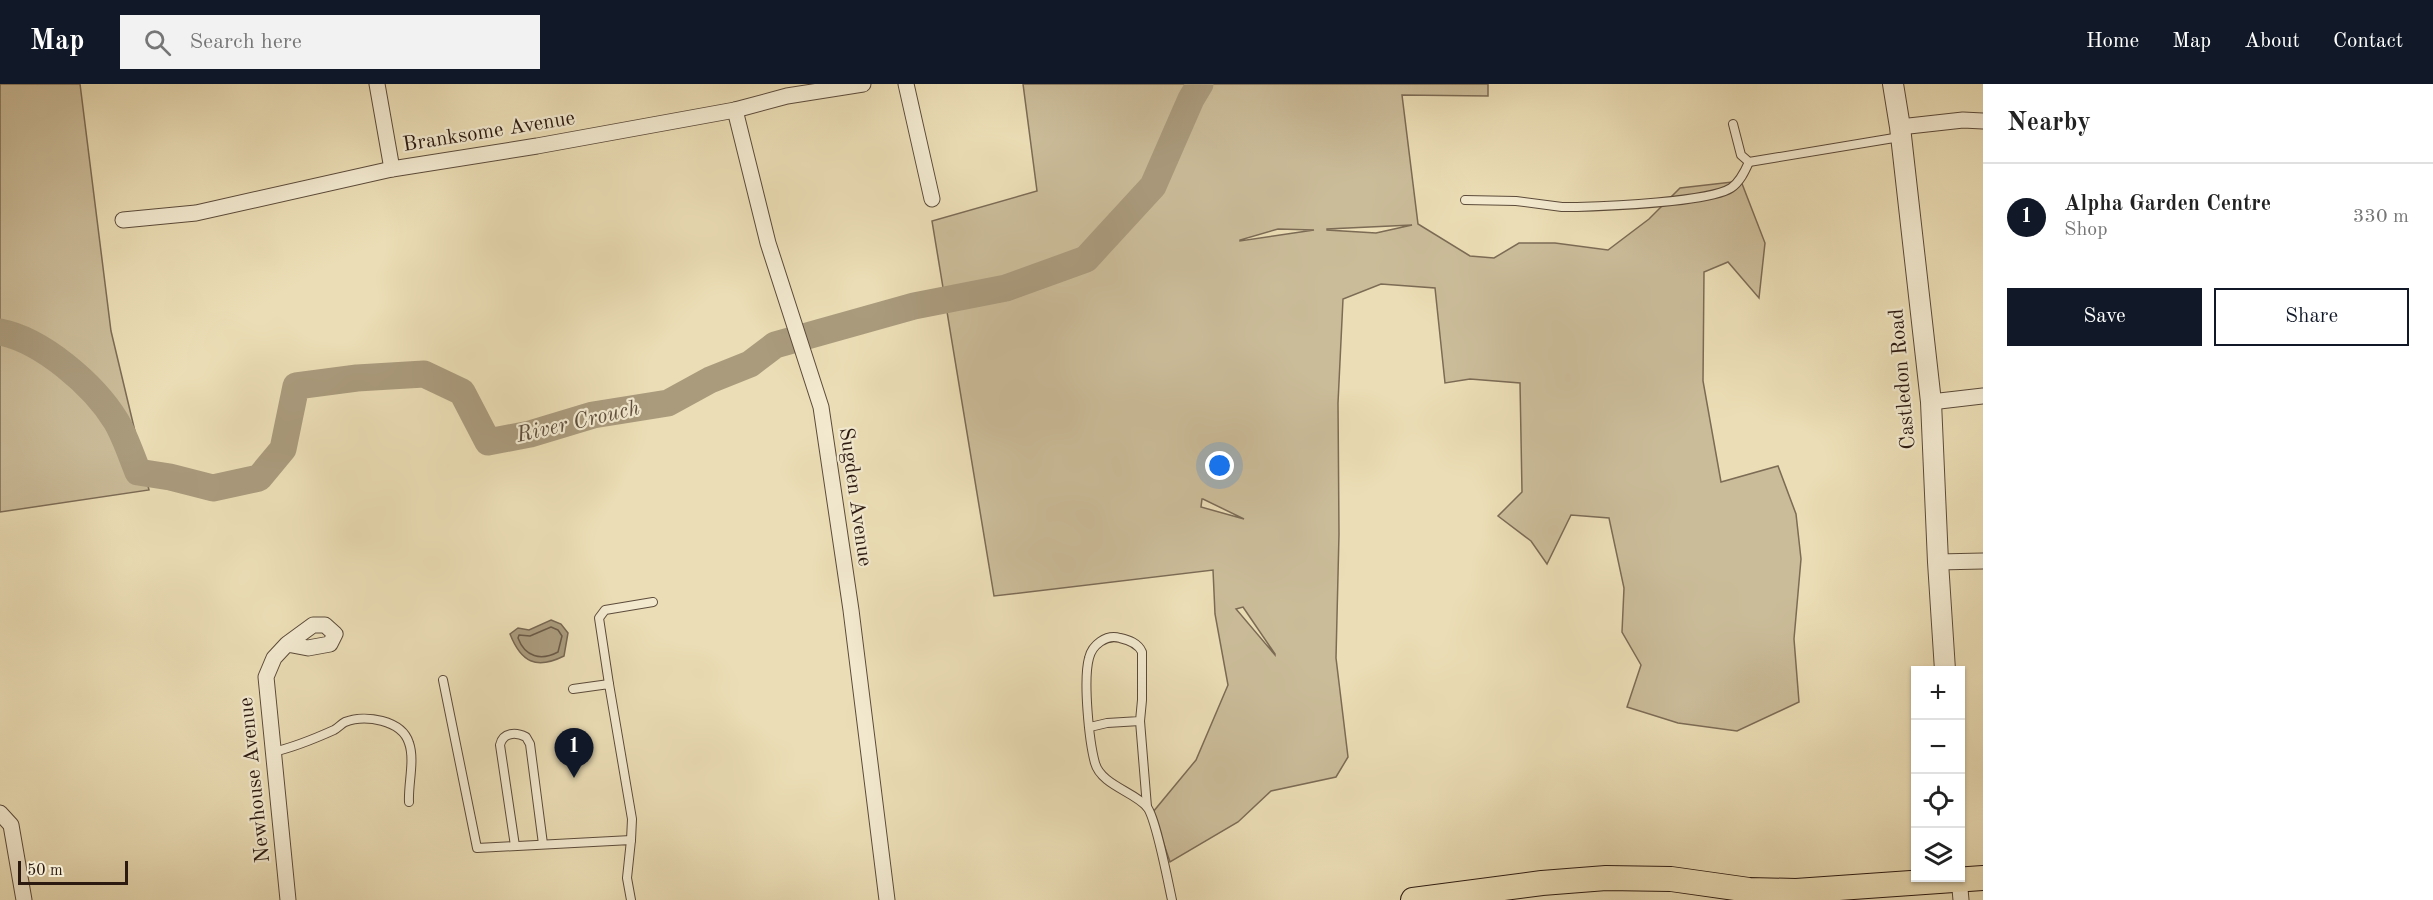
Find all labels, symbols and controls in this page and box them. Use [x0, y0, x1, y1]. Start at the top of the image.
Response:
search box [120, 15, 540, 69]
icon: search [141, 26, 174, 59]
text: Map [30, 28, 84, 56]
text: Search here [189, 31, 302, 53]
text: Home [2086, 31, 2139, 52]
text: Map [2172, 31, 2211, 52]
text: About [2244, 31, 2300, 52]
text: Contact [2333, 31, 2403, 52]
street label: Branksome Avenue [401, 108, 577, 156]
text: Nearby [2007, 110, 2091, 136]
text: Alpha Garden Centre [2064, 193, 2271, 215]
text: 1 [2021, 207, 2032, 227]
text: 330 m [2353, 207, 2409, 227]
text: Shop [2064, 220, 2108, 240]
button: Save [2007, 288, 2202, 346]
button: Share [2214, 288, 2409, 346]
street label: Castledon Road [1886, 308, 1920, 450]
water label: River Crouch [513, 397, 642, 447]
street label: Sugden Avenue [835, 426, 875, 568]
your location [1205, 451, 1234, 480]
map controls [1911, 666, 1965, 882]
button: + [1911, 666, 1965, 720]
street label: Newhouse Avenue [236, 696, 274, 864]
button: − [1911, 720, 1965, 774]
pin: 1 [554, 728, 594, 778]
button: locate [1911, 774, 1965, 828]
button: layers [1911, 828, 1965, 882]
scale bar [18, 858, 128, 886]
text: 50 m [27, 863, 63, 879]

